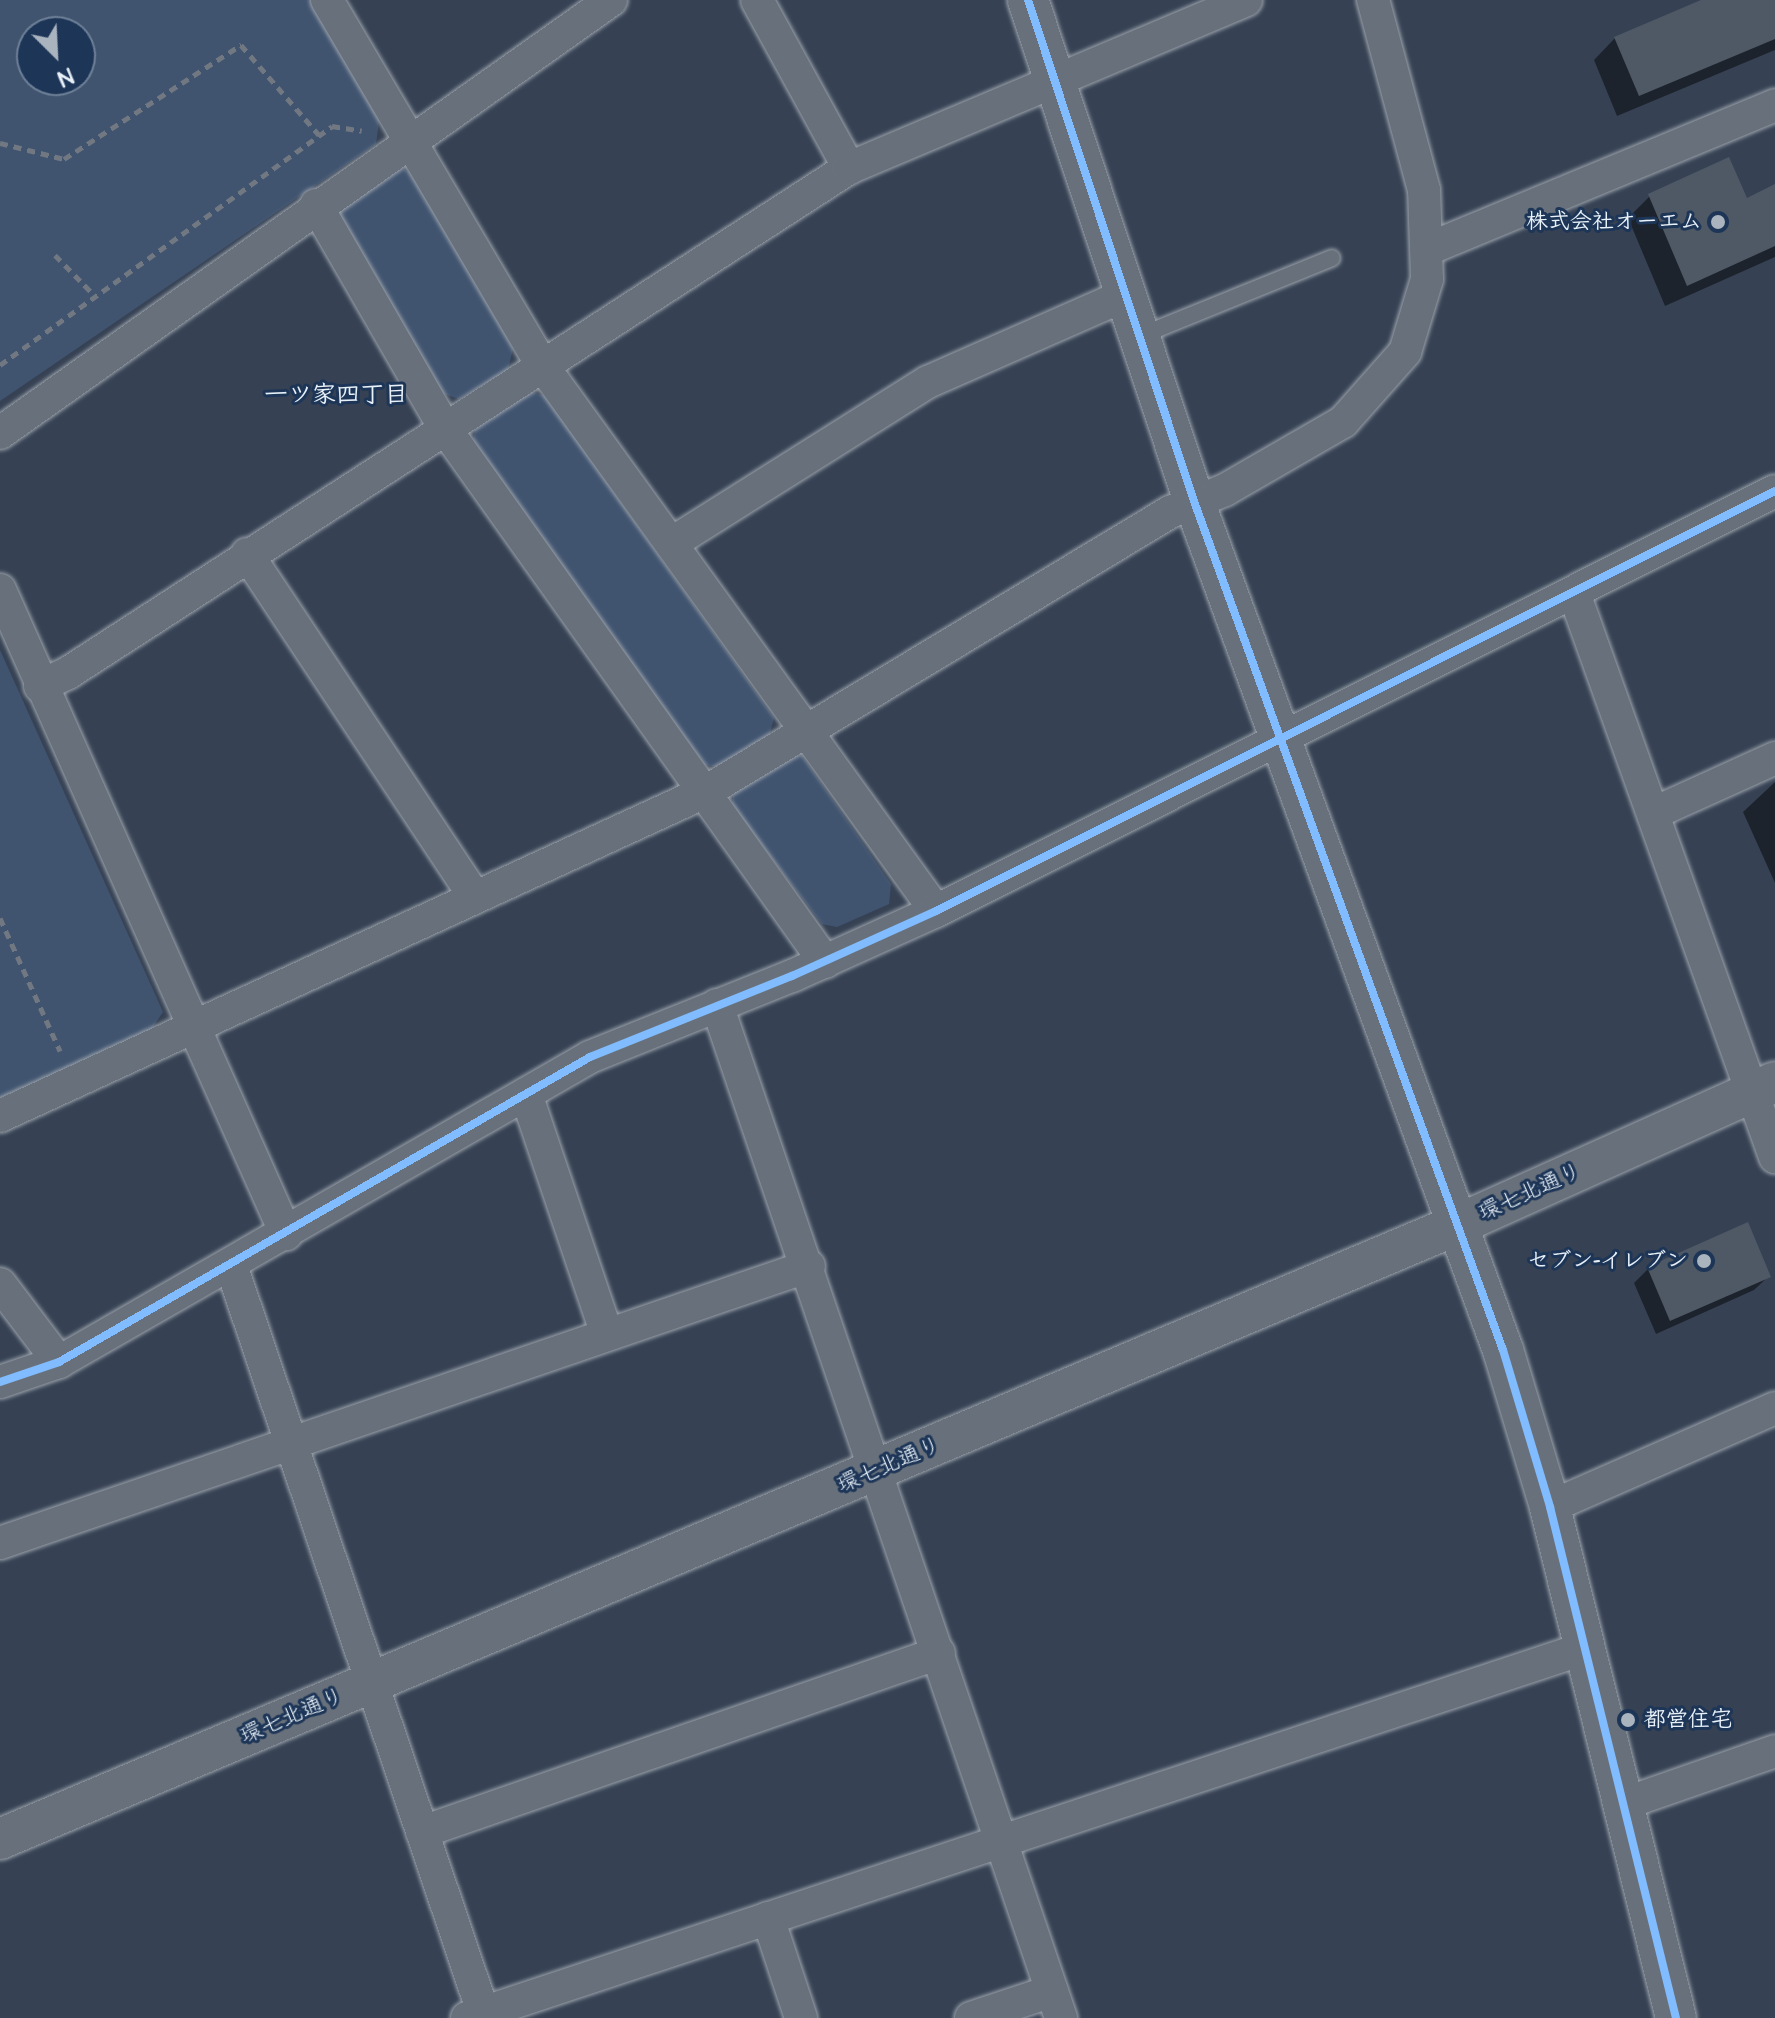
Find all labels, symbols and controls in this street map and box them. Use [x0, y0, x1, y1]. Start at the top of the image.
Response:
north arrow [16, 16, 96, 96]
text: N [53, 60, 78, 94]
place label: 株式会社オーエム [1526, 209, 1702, 235]
marker: 株式会社オーエム [1709, 213, 1727, 231]
district label: 一ツ家四丁目 [264, 382, 408, 410]
street label: 環七北通り [1474, 1158, 1586, 1226]
place label: セブン-イレブン [1527, 1248, 1688, 1274]
marker: セブン-イレブン [1695, 1252, 1713, 1270]
street label: 環七北通り [833, 1431, 945, 1499]
street label: 環七北通り [236, 1682, 348, 1750]
place label: 都営住宅 [1644, 1707, 1732, 1733]
marker: 都営住宅 [1619, 1711, 1637, 1729]

